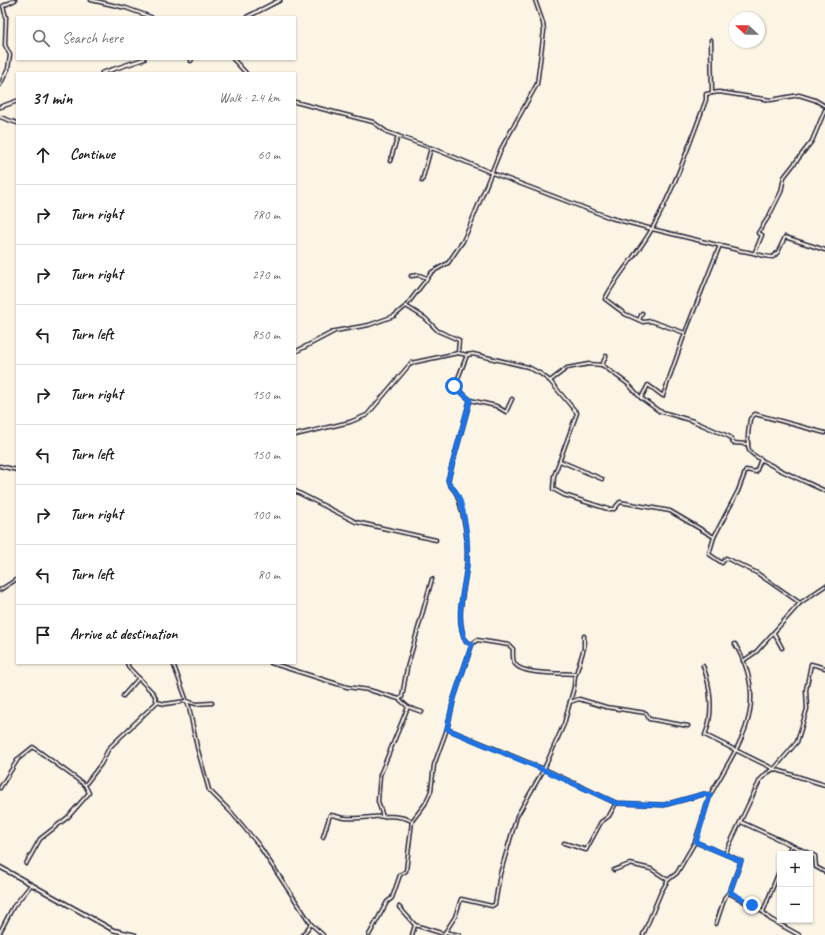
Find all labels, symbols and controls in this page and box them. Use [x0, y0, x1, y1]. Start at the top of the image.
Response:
north arrow [729, 12, 765, 48]
search box [16, 16, 296, 60]
icon: search [30, 27, 52, 49]
text: Search here [62, 29, 123, 48]
text: 31 min [32, 88, 72, 109]
text: Walk · 2.4 km [219, 90, 280, 106]
icon: ahead [32, 144, 54, 166]
text: Continue [70, 145, 115, 164]
text: 60 m [258, 147, 280, 163]
icon: right [32, 204, 54, 226]
text: Turn right [70, 205, 123, 224]
text: 780 m [252, 207, 280, 223]
icon: right [32, 264, 54, 286]
text: Turn right [70, 265, 123, 284]
text: 270 m [252, 267, 280, 283]
icon: left [32, 324, 54, 346]
text: Turn left [70, 325, 113, 344]
text: 850 m [252, 327, 280, 343]
route start [445, 377, 463, 395]
icon: right [32, 384, 54, 406]
text: Turn right [70, 385, 123, 404]
text: 150 m [252, 387, 280, 403]
icon: left [32, 444, 54, 466]
text: Turn left [70, 445, 113, 464]
text: 150 m [252, 447, 280, 463]
icon: right [32, 504, 54, 526]
text: Turn right [70, 505, 123, 524]
text: 100 m [252, 507, 280, 523]
icon: left [32, 564, 54, 586]
text: Turn left [70, 565, 113, 584]
text: 80 m [258, 567, 280, 583]
icon: arrive [32, 624, 54, 646]
text: Arrive at destination [70, 625, 177, 644]
map controls [777, 851, 813, 923]
button: + [777, 851, 813, 887]
button: − [777, 887, 813, 923]
route end [743, 896, 761, 914]

